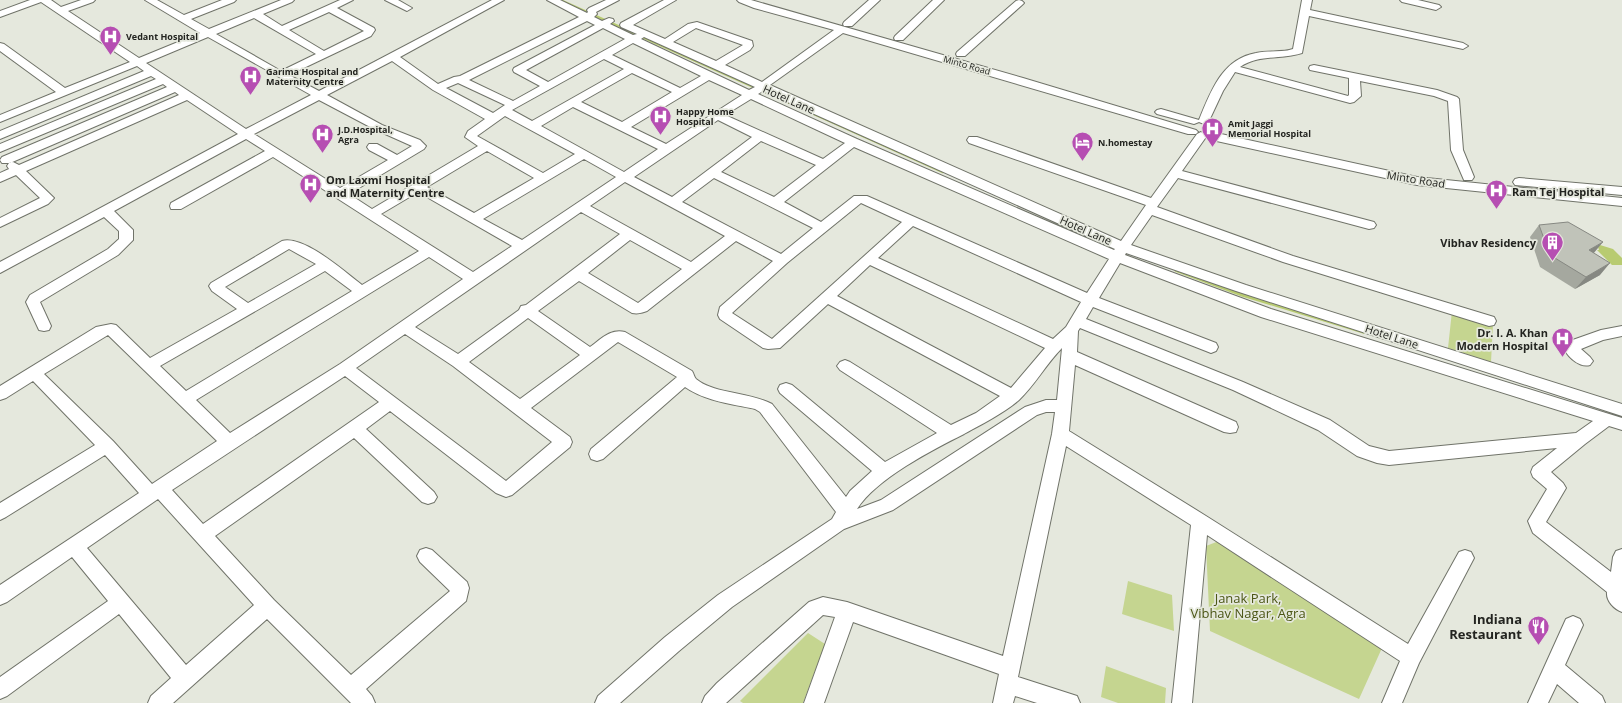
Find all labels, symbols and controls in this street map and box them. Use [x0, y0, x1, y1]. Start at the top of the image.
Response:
hospital icon: Vedant Hospital [97, 23, 123, 56]
place label: Vedant Hospital [126, 30, 198, 43]
street label: Minto Road [942, 52, 992, 78]
hospital icon: Garima Hospital and Maternity Centre [237, 63, 263, 96]
place label: Garima Hospital and Maternity Centre [266, 65, 358, 88]
street label: Hotel Lane [761, 81, 817, 117]
hospital icon: Happy Home Hospital [648, 103, 674, 136]
place label: Happy Home Hospital [676, 105, 734, 128]
hospital icon: Amit Jaggi Memorial Hospital [1200, 115, 1226, 148]
place label: Amit Jaggi Memorial Hospital [1228, 117, 1311, 140]
hospital icon: J.D.Hospital, Agra [310, 121, 336, 154]
place label: J.D.Hospital, Agra [337, 123, 393, 146]
hotel icon: N.homestay [1069, 129, 1095, 162]
place label: N.homestay [1098, 136, 1153, 149]
street label: Minto Road [1386, 167, 1446, 191]
hospital icon: Om Laxmi Hospital and Maternity Centre [297, 172, 323, 205]
place label: Om Laxmi Hospital and Maternity Centre [326, 172, 445, 200]
hospital icon: Ram Tej Hospital [1484, 178, 1510, 211]
place label: Ram Tej Hospital [1512, 184, 1604, 199]
street label: Hotel Lane [1058, 212, 1114, 248]
building icon: Vibhav Residency [1539, 229, 1565, 262]
place label: Vibhav Residency [1440, 235, 1537, 250]
street label: Hotel Lane [1363, 320, 1421, 352]
place label: Dr. I. A. Khan Modern Hospital [1456, 325, 1548, 353]
hospital icon: Dr. I. A. Khan Modern Hospital [1550, 325, 1576, 358]
park label: Janak Park, Vibhav Nagar, Agra [1190, 589, 1306, 622]
place label: Indiana Restaurant [1449, 610, 1522, 643]
restaurant icon: Indiana Restaurant [1525, 613, 1551, 646]

